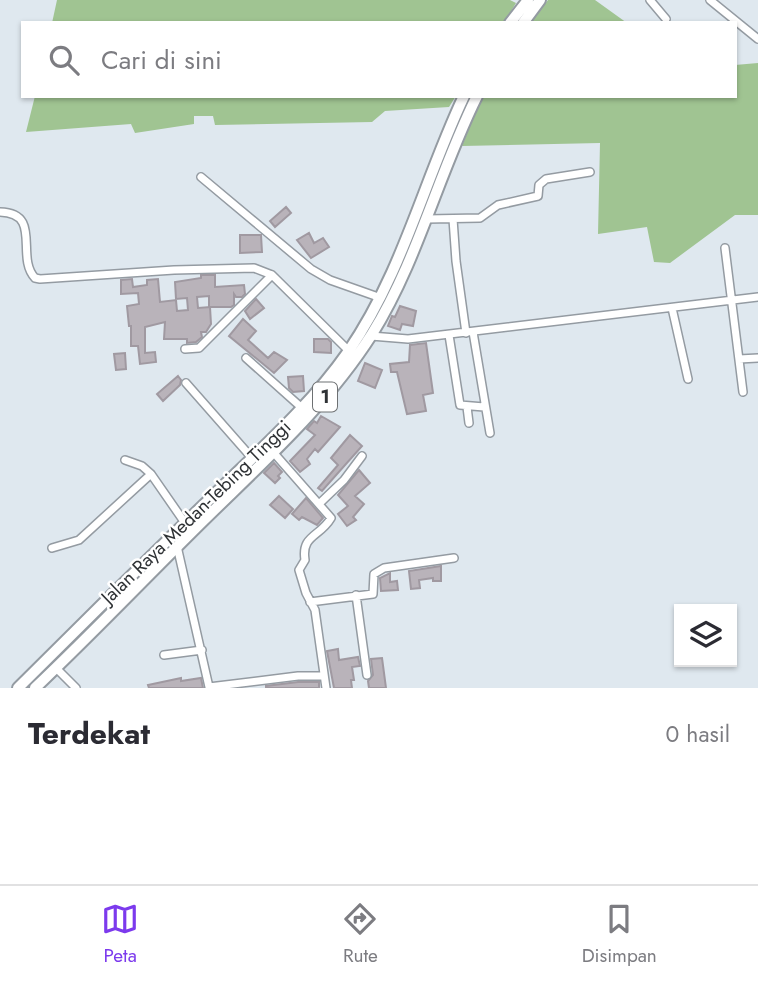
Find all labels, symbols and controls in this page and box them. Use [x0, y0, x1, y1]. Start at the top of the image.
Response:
search box [21, 21, 737, 98]
icon: search [45, 41, 83, 79]
text: Cari di sini [101, 41, 222, 79]
road number: 1 [313, 382, 337, 412]
street label: Jalan Raya Medan-Tebing Tinggi [93, 414, 297, 612]
map controls [674, 604, 737, 667]
button: layers [674, 604, 737, 667]
text: Terdekat [28, 712, 150, 755]
text: 0 hasil [666, 717, 730, 751]
tab: Peta [101, 900, 139, 969]
tab: Rute [341, 900, 379, 969]
tab: Disimpan [582, 900, 657, 969]

